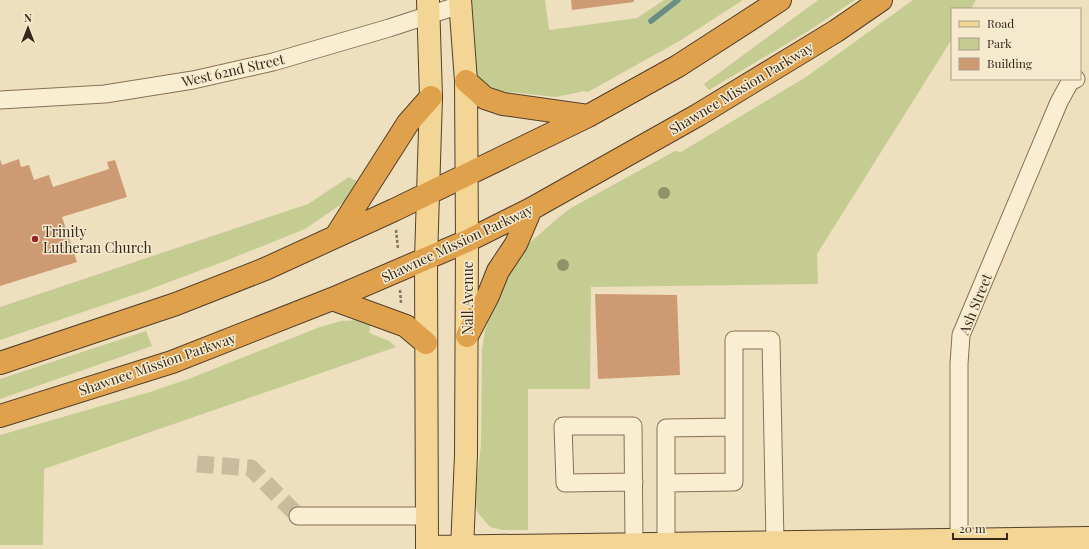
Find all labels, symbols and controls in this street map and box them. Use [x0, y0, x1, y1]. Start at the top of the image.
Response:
north arrow [8, 8, 48, 48]
legend [951, 8, 1081, 80]
text: N [24, 10, 32, 25]
text: Road [987, 15, 1014, 31]
text: Park [987, 35, 1012, 51]
street label: Shawnee Mission Parkway [665, 37, 817, 139]
street label: West 62nd Street [179, 49, 287, 91]
text: Building [987, 55, 1033, 71]
street label: Shawnee Mission Parkway [378, 199, 536, 287]
place label: Trinity Lutheran Church [43, 222, 152, 257]
marker: Trinity Lutheran Church [30, 234, 40, 244]
street label: Nall Avenue [458, 261, 477, 335]
street label: Ash Street [954, 270, 996, 338]
street label: Shawnee Mission Parkway [76, 328, 238, 400]
scale bar [953, 515, 1007, 541]
text: 20 m [959, 520, 986, 536]

